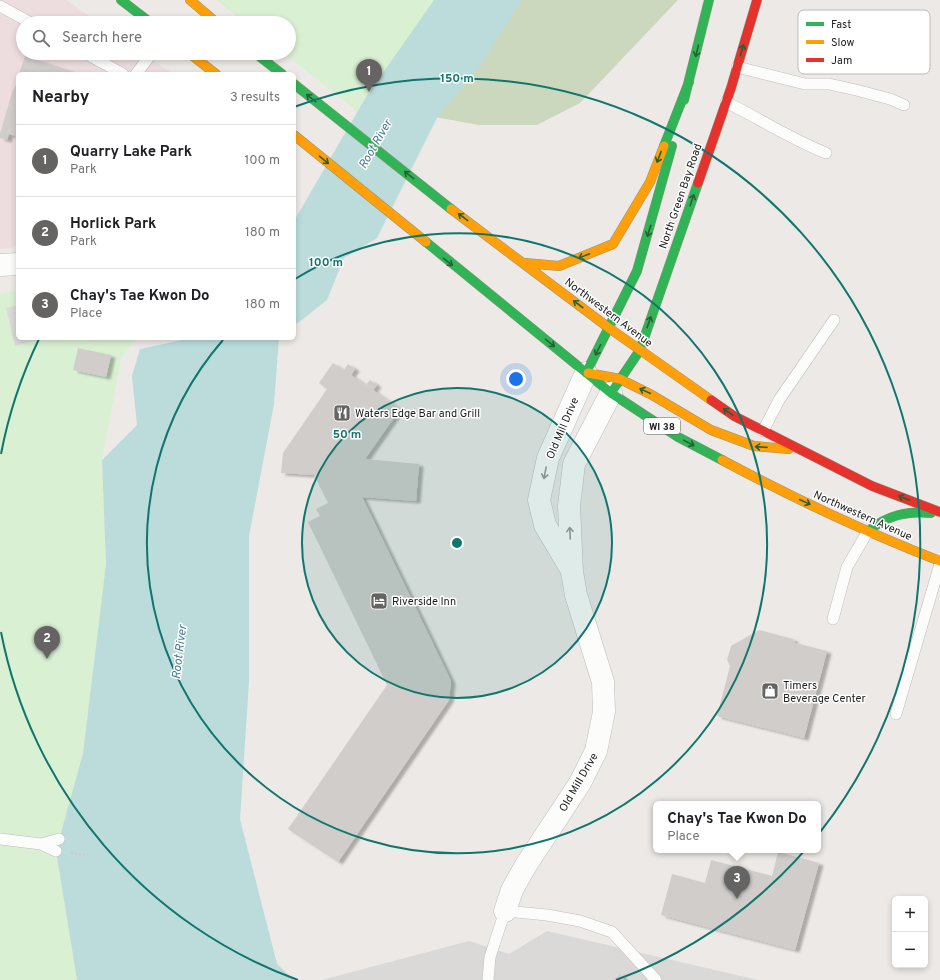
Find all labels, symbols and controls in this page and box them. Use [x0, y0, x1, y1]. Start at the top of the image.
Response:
legend [798, 10, 930, 74]
search box [16, 16, 296, 60]
text: Fast [831, 18, 851, 32]
icon: search [30, 27, 52, 49]
text: Search here [62, 29, 142, 48]
text: Slow [831, 36, 854, 50]
one-way arrow [739, 43, 746, 56]
one-way arrow [692, 45, 700, 58]
text: Jam [831, 54, 852, 68]
pin: 1 [356, 59, 382, 92]
text: 150 m [440, 71, 474, 87]
text: Nearby [32, 87, 89, 109]
text: 3 results [230, 90, 280, 106]
one-way arrow [306, 93, 317, 102]
water label: Root River [355, 116, 397, 172]
street label: North Green Bay Road [656, 142, 706, 251]
text: Quarry Lake Park [70, 143, 192, 162]
one-way arrow [655, 151, 663, 163]
text: 1 [42, 153, 48, 169]
text: 100 m [244, 153, 280, 169]
one-way arrow [319, 156, 330, 164]
text: Park [70, 162, 97, 178]
one-way arrow [404, 171, 415, 180]
one-way arrow [689, 193, 696, 206]
one-way arrow [458, 213, 469, 221]
text: Horlick Park [70, 215, 156, 234]
text: 2 [41, 225, 49, 241]
text: 180 m [245, 225, 280, 241]
one-way arrow [645, 225, 652, 238]
text: Park [70, 234, 97, 250]
one-way arrow [578, 252, 590, 260]
text: 100 m [309, 255, 343, 271]
one-way arrow [443, 257, 454, 266]
street label: Northwestern Avenue [562, 275, 655, 350]
text: Chay's Tae Kwon Do [70, 287, 210, 306]
text: 3 [41, 297, 49, 313]
text: 180 m [245, 297, 280, 313]
one-way arrow [573, 300, 584, 308]
text: Place [70, 306, 102, 322]
one-way arrow [646, 317, 654, 329]
one-way arrow [544, 339, 555, 348]
one-way arrow [593, 344, 601, 356]
your location [506, 369, 526, 389]
one-way arrow [639, 387, 651, 394]
street label: Old Mill Drive [544, 395, 582, 461]
restaurant icon: Waters Edge Bar and Grill [332, 403, 352, 423]
place label: Waters Edge Bar and Grill [355, 407, 480, 421]
one-way arrow [723, 408, 734, 416]
road number: WI 38 [644, 418, 680, 434]
text: 50 m [333, 427, 361, 443]
one-way arrow [683, 440, 695, 447]
one-way arrow [755, 443, 768, 450]
one-way arrow [540, 466, 548, 479]
street label: Northwestern Avenue [811, 488, 914, 544]
one-way arrow [898, 493, 910, 501]
one-way arrow [799, 499, 811, 506]
one-way arrow [567, 527, 574, 540]
centre of rings [450, 536, 464, 550]
hotel icon: Riverside Inn [369, 591, 389, 611]
place label: Riverside Inn [392, 595, 456, 609]
water label: Root River [169, 623, 191, 680]
pin: 2 [34, 626, 60, 659]
place label: Timers Beverage Center [783, 679, 867, 706]
shop icon: Timers Beverage Center [760, 681, 780, 701]
street label: Old Mill Drive [556, 750, 601, 814]
popup [653, 801, 821, 853]
text: Chay's Tae Kwon Do [667, 810, 807, 829]
text: Place [667, 829, 699, 845]
pin: 3 [724, 866, 750, 899]
map controls [892, 896, 928, 968]
button: + [892, 896, 928, 932]
button: − [892, 932, 928, 968]

